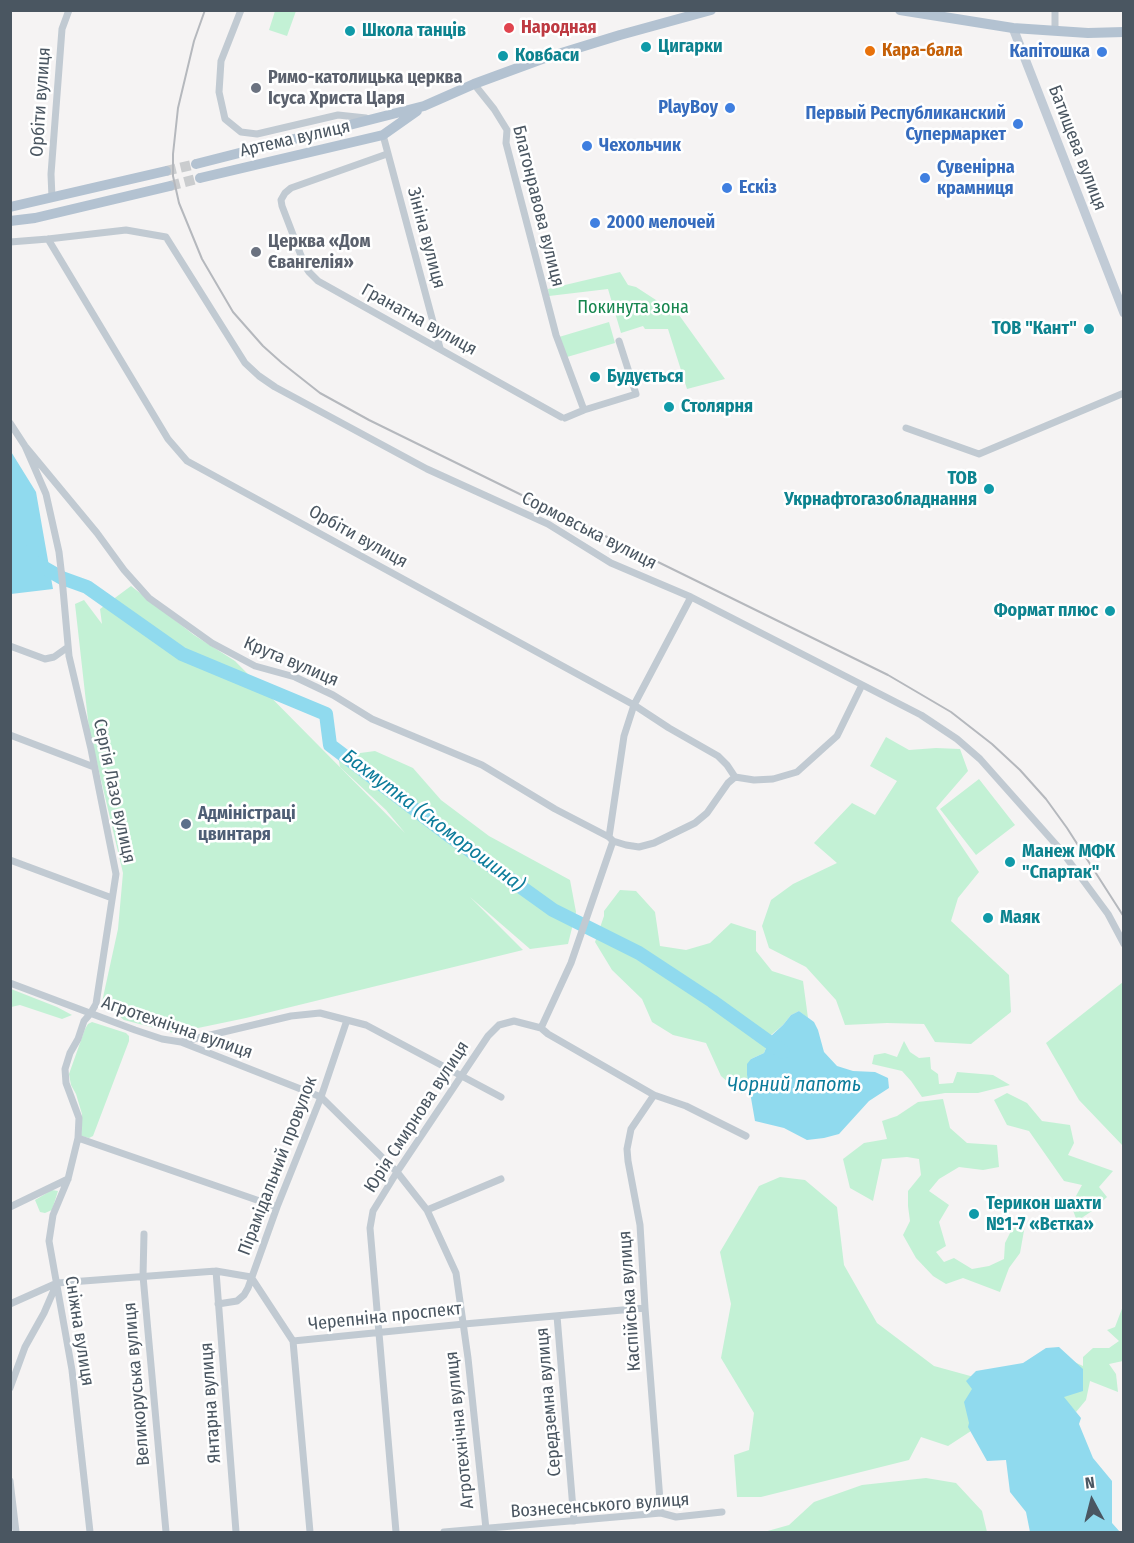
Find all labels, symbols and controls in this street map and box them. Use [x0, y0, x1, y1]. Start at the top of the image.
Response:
place label: Народная [521, 17, 597, 39]
place label: Школа танців [362, 20, 466, 42]
marker: Народная [502, 21, 516, 35]
marker: Школа танців [343, 24, 357, 38]
place label: Цигарки [658, 36, 723, 58]
marker: Цигарки [639, 40, 653, 54]
place label: Кара-бала [882, 40, 963, 62]
place label: Капітошка [1009, 41, 1090, 63]
marker: Кара-бала [863, 44, 877, 58]
place label: Ковбаси [515, 45, 579, 67]
marker: Капітошка [1095, 45, 1109, 59]
street label: Орбіти вулиця [26, 46, 56, 158]
marker: Ковбаси [496, 49, 510, 63]
place label: Римо-католицька церква Ісуса Христа Царя [268, 67, 462, 110]
marker: Римо-католицька церква Ісуса Христа Царя [249, 81, 263, 95]
street label: Батищева вулиця [1043, 82, 1111, 214]
place label: PlayBoy [658, 97, 718, 119]
marker: PlayBoy [723, 101, 737, 115]
place label: Первый Республиканский Супермаркет [805, 103, 1006, 146]
street label: Артема вулиця [238, 116, 352, 162]
marker: Первый Республиканский Супермаркет [1011, 117, 1025, 131]
street label: Благонравова вулиця [507, 123, 569, 289]
place label: Чехольчик [599, 135, 681, 157]
marker: Чехольчик [580, 139, 594, 153]
place label: Сувенірна крамниця [937, 157, 1015, 200]
marker: Сувенірна крамниця [918, 171, 932, 185]
place label: Ескіз [739, 177, 777, 199]
marker: Ескіз [720, 181, 734, 195]
street label: Зініна вулиця [402, 185, 450, 291]
place label: 2000 мелочей [607, 212, 715, 234]
marker: 2000 мелочей [588, 216, 602, 230]
place label: Церква «Дом Євангелія» [268, 231, 370, 274]
marker: Церква «Дом Євангелія» [249, 245, 263, 259]
street label: Гранатна вулиця [358, 279, 480, 361]
park label: Покинута зона [577, 297, 689, 319]
place label: ТОВ "Кант" [992, 318, 1077, 340]
marker: ТОВ "Кант" [1082, 322, 1096, 336]
place label: Будується [607, 366, 684, 388]
marker: Будується [588, 370, 602, 384]
place label: Столярня [681, 396, 753, 418]
marker: Столярня [662, 400, 676, 414]
place label: ТОВ Укрнафтогазобладнання [784, 468, 977, 510]
marker: ТОВ Укрнафтогазобладнання [982, 482, 996, 496]
street label: Сормовська вулиця [518, 488, 660, 574]
street label: Орбіти вулиця [305, 501, 411, 573]
place label: Формат плюс [994, 600, 1098, 622]
marker: Формат плюс [1103, 604, 1117, 618]
street label: Крута вулиця [240, 632, 342, 692]
street label: Сергія Лазо вулиця [88, 717, 140, 865]
water label: Бахмутка (Скоморошина) [337, 745, 529, 897]
place label: Адміністраці цвинтаря [198, 803, 296, 846]
marker: Адміністраці цвинтаря [179, 817, 193, 831]
place label: Манеж МФК "Спартак" [1022, 841, 1115, 884]
marker: Манеж МФК "Спартак" [1003, 855, 1017, 869]
place label: Маяк [1000, 907, 1040, 929]
marker: Маяк [981, 911, 995, 925]
street label: Агротехнічна вулиця [99, 992, 255, 1064]
street label: Юрія Смирнова вулиця [360, 1037, 474, 1197]
street label: Пірамідальний провулок [234, 1073, 322, 1259]
water label: Чорний лапоть [727, 1073, 861, 1097]
place label: Терикон шахти №1-7 «Вєтка» [986, 1193, 1102, 1236]
marker: Терикон шахти №1-7 «Вєтка» [967, 1207, 981, 1221]
street label: Каспійська вулиця [614, 1230, 646, 1372]
street label: Сніжна вулиця [60, 1274, 98, 1388]
street label: Черепніна проспект [307, 1298, 463, 1336]
street label: Великоруська вулиця [119, 1301, 155, 1467]
street label: Середземна вулиця [532, 1327, 566, 1477]
street label: Янтарна вулиця [196, 1342, 226, 1464]
street label: Агротехнічна вулиця [441, 1350, 479, 1510]
north arrow [1062, 1471, 1122, 1531]
text: N [1084, 1473, 1096, 1493]
street label: Вознесенського вулиця [510, 1489, 690, 1523]

